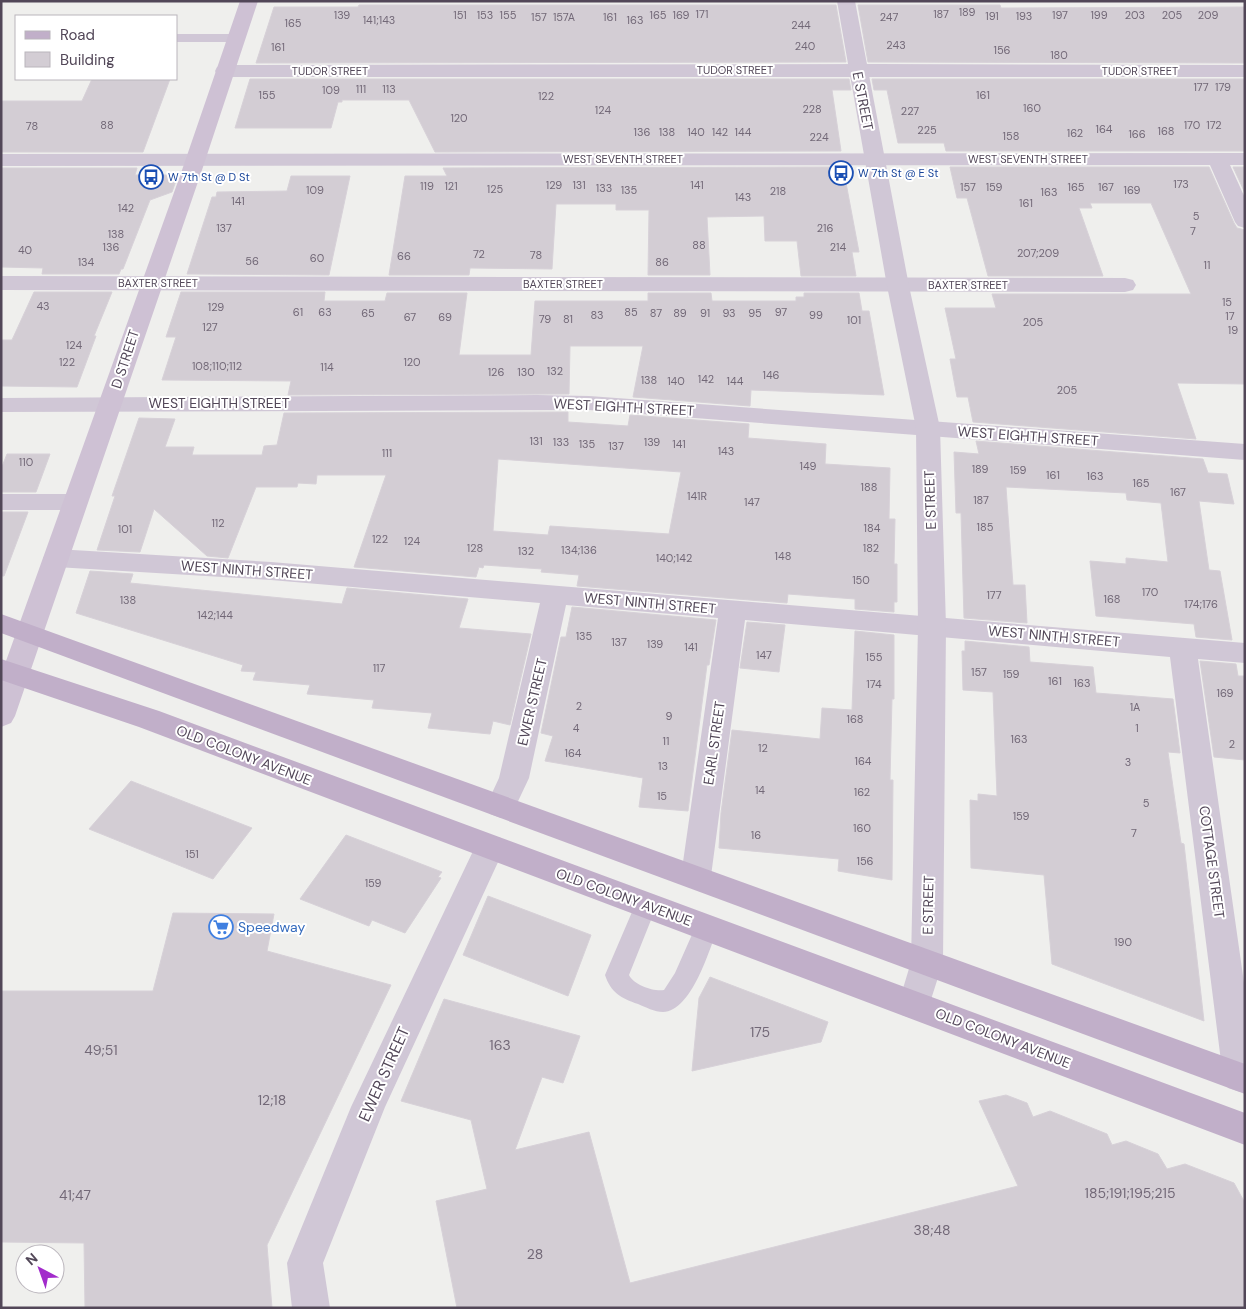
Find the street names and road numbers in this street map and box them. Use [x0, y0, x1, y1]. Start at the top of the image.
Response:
street label: TUDOR STREET [697, 63, 773, 77]
street label: TUDOR STREET [292, 64, 368, 78]
street label: TUDOR STREET [1102, 64, 1178, 78]
street label: E STREET [849, 70, 878, 132]
street label: WEST SEVENTH STREET [563, 152, 683, 166]
street label: WEST SEVENTH STREET [968, 152, 1088, 166]
street label: BAXTER STREET [118, 276, 198, 290]
street label: BAXTER STREET [523, 277, 603, 291]
street label: BAXTER STREET [928, 278, 1008, 292]
street label: D STREET [107, 327, 143, 391]
street label: WEST EIGHTH STREET [148, 394, 290, 412]
street label: WEST EIGHTH STREET [553, 394, 695, 420]
street label: WEST EIGHTH STREET [957, 422, 1099, 450]
street label: E STREET [920, 470, 940, 530]
street label: WEST NINTH STREET [180, 556, 314, 584]
street label: WEST NINTH STREET [583, 588, 717, 618]
street label: WEST NINTH STREET [987, 621, 1121, 651]
street label: EWER STREET [513, 656, 551, 747]
street label: EARL STREET [699, 700, 729, 786]
street label: OLD COLONY AVENUE [174, 721, 314, 789]
street label: COTTAGE STREET [1195, 804, 1229, 920]
street label: OLD COLONY AVENUE [554, 864, 694, 930]
street label: E STREET [918, 875, 938, 935]
street label: OLD COLONY AVENUE [933, 1004, 1073, 1072]
street label: EWER STREET [354, 1023, 414, 1125]

